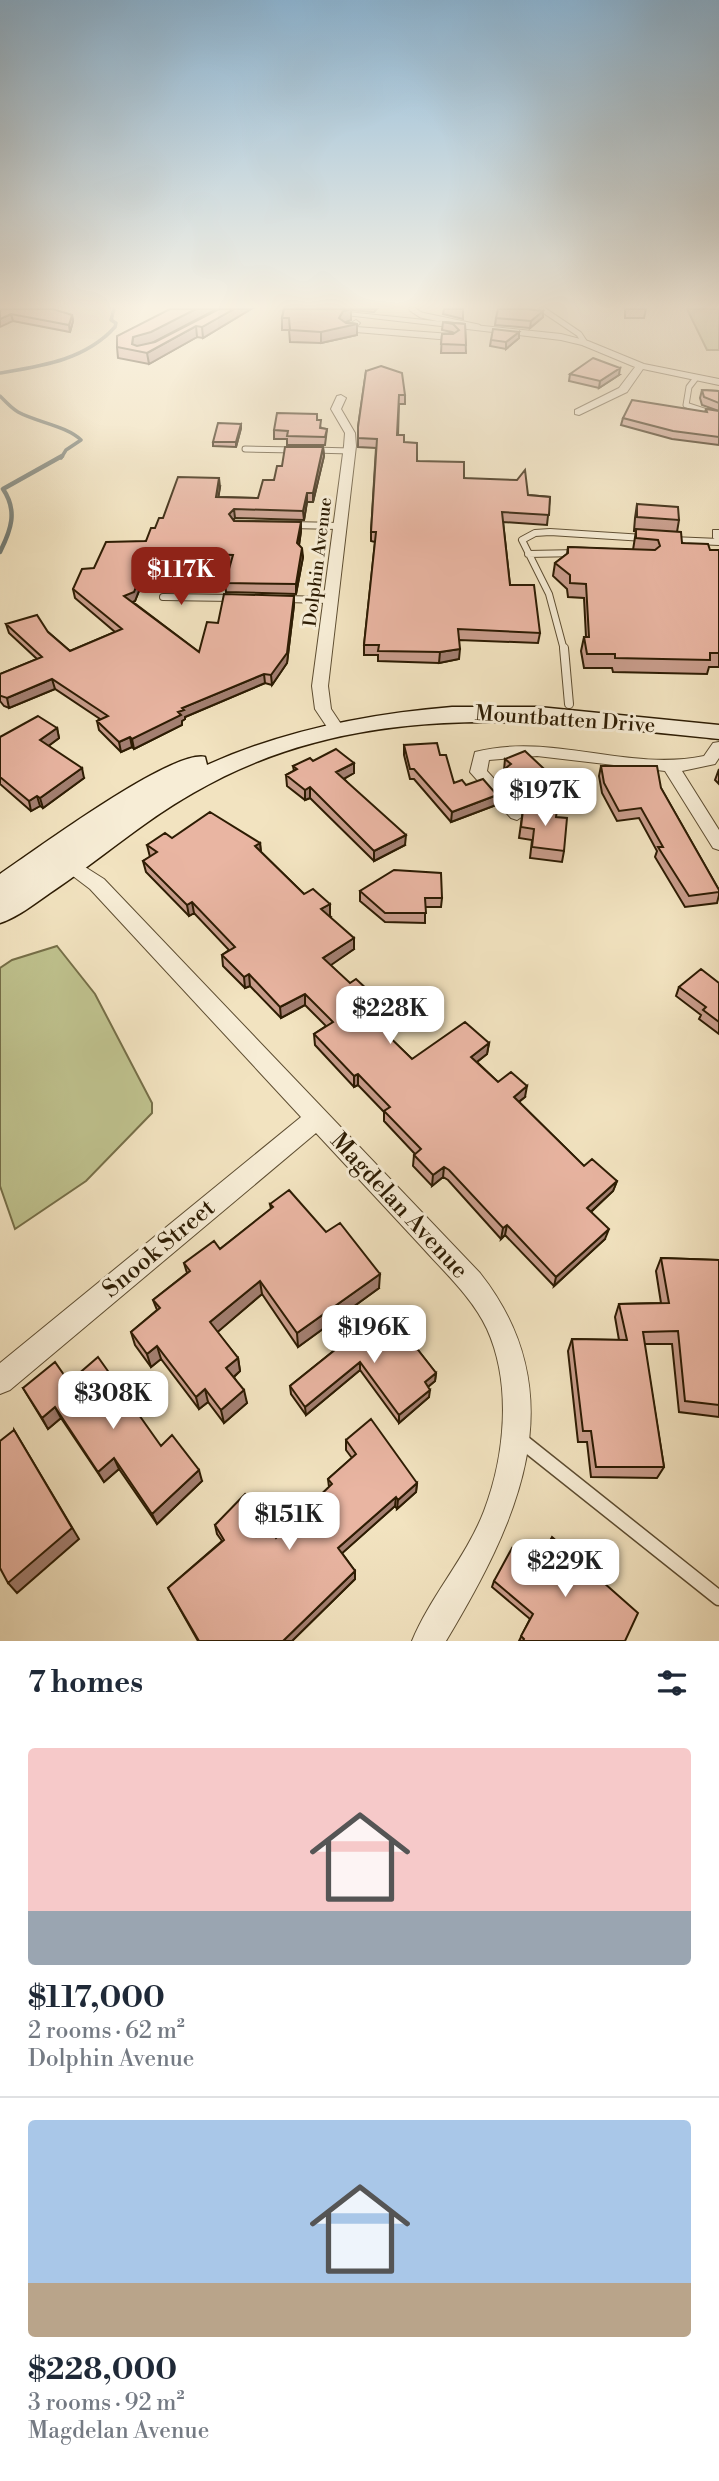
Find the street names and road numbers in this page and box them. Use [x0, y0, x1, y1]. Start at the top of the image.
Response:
street label: Dolphin Avenue [299, 496, 337, 628]
street label: Mountbatten Drive [474, 701, 656, 739]
street label: Magdelan Avenue [324, 1127, 474, 1285]
street label: Snook Street [97, 1193, 222, 1305]

